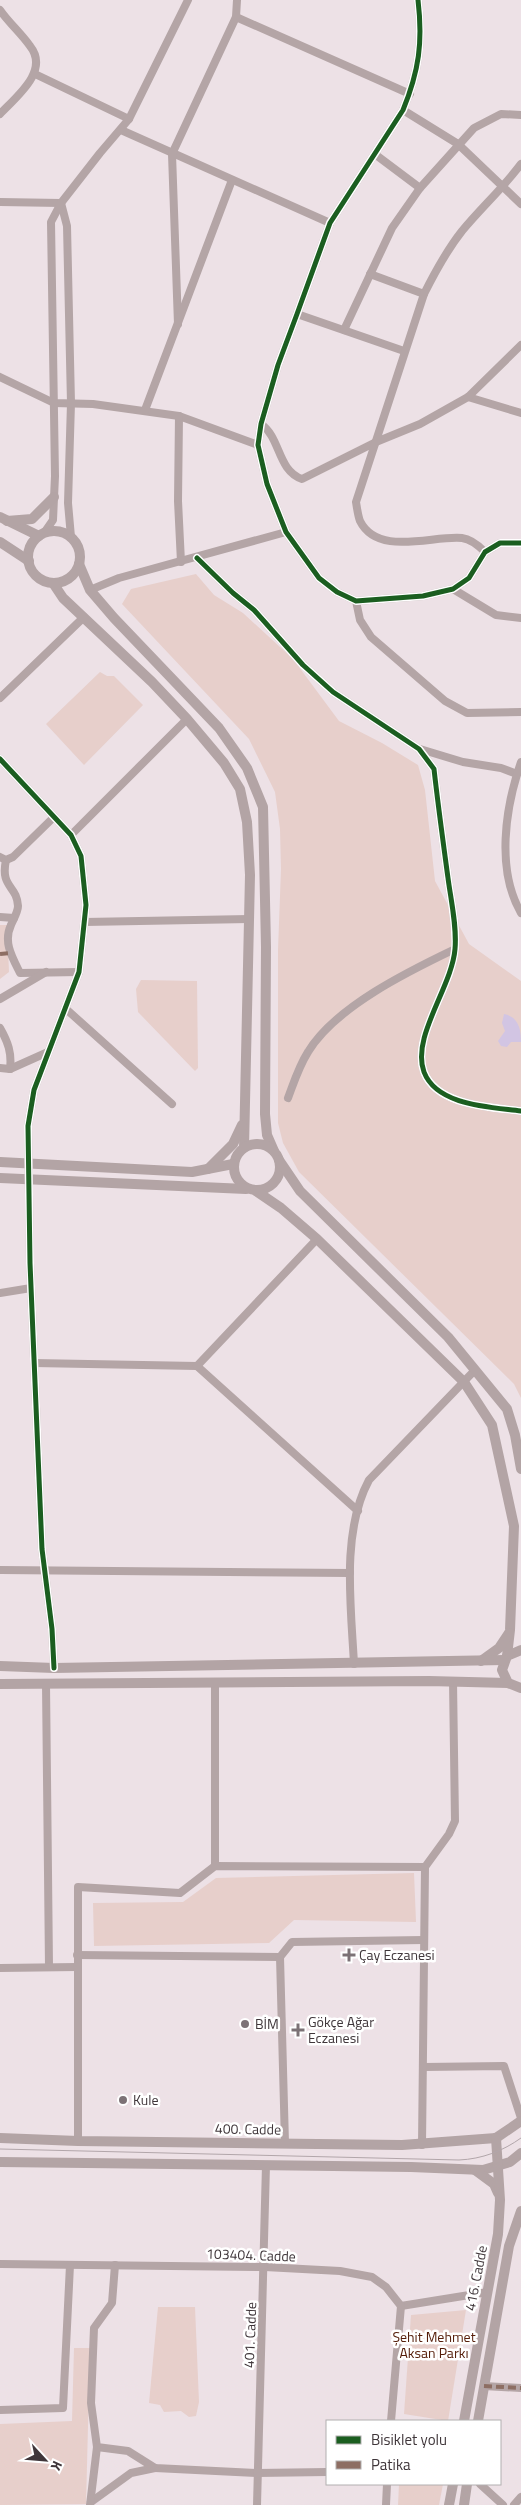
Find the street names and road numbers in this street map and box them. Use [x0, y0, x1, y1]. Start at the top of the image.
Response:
street label: 400. Cadde [215, 2117, 281, 2140]
street label: 103404. Cadde [206, 2242, 296, 2267]
street label: 416. Cadde [459, 2243, 492, 2312]
street label: 401. Cadde [238, 2302, 261, 2368]

